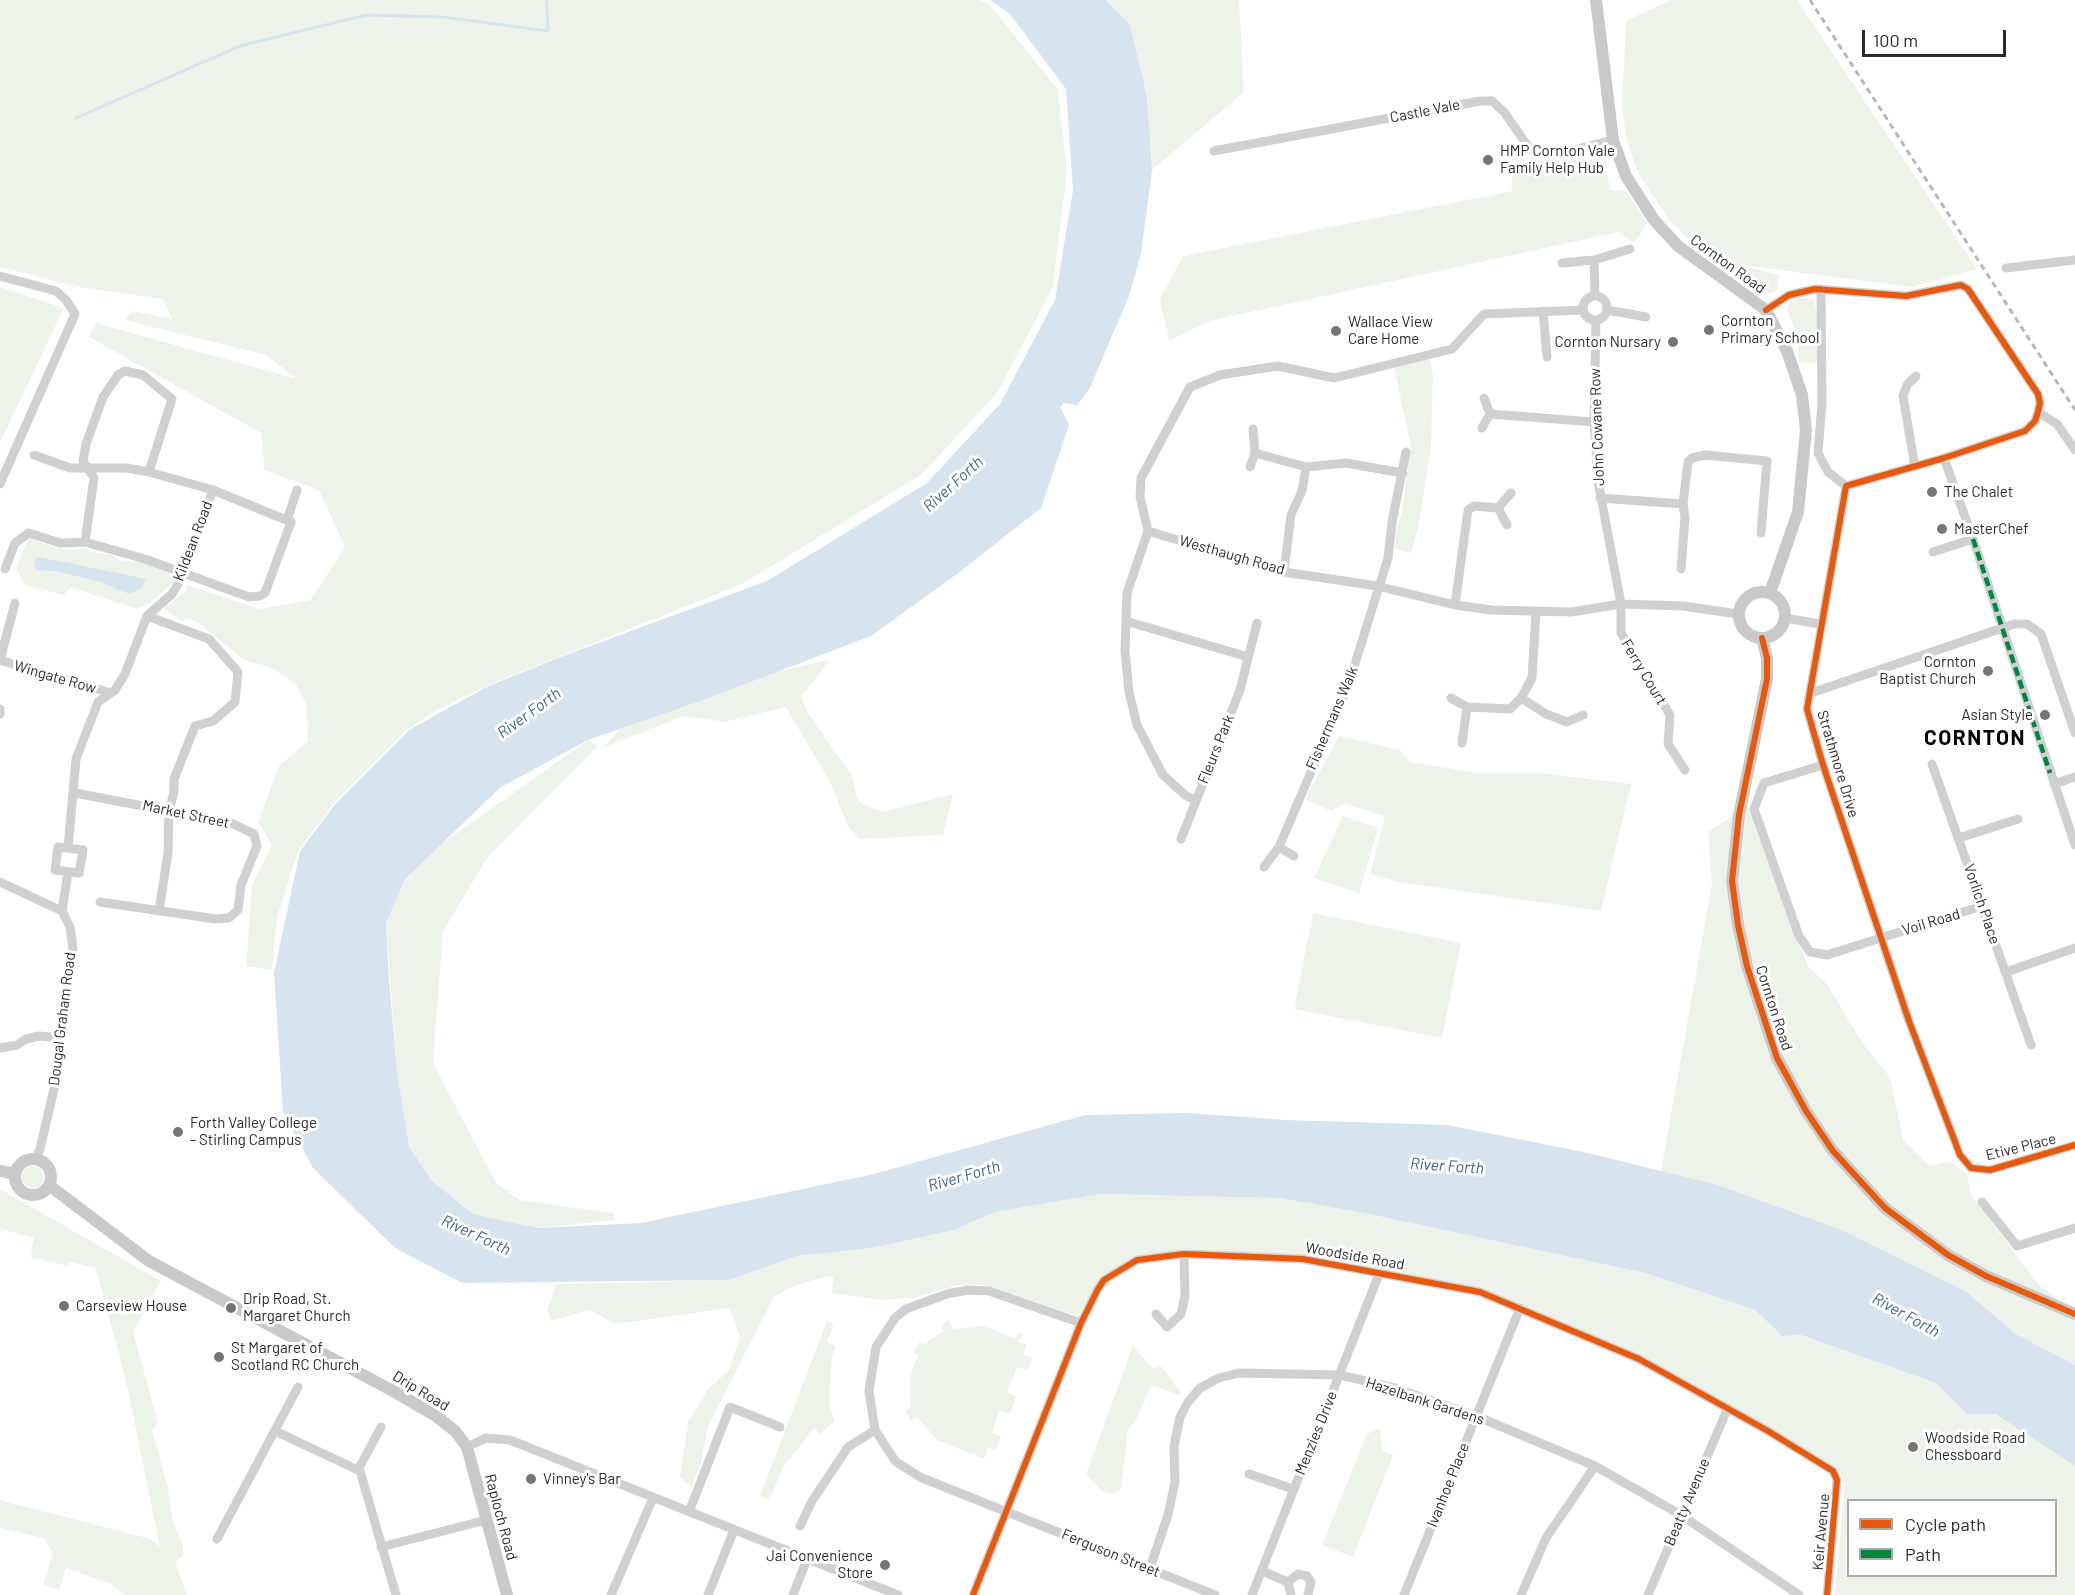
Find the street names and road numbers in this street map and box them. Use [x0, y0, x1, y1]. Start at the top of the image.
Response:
street label: Castle Vale [1388, 95, 1462, 127]
street label: Cornton Road [1687, 231, 1769, 297]
street label: John Cowane Row [1586, 368, 1608, 486]
street label: Kildean Road [169, 498, 217, 584]
street label: Westhaugh Road [1177, 531, 1287, 579]
street label: Ferry Court [1617, 636, 1671, 708]
street label: Wingate Row [12, 657, 98, 697]
street label: Fishermans Walk [1302, 664, 1362, 772]
street label: Strathmore Drive [1813, 708, 1863, 820]
street label: Fleurs Park [1194, 712, 1238, 786]
street label: Market Street [141, 796, 231, 832]
street label: Vorlich Place [1960, 862, 2004, 946]
street label: Voil Road [1900, 905, 1962, 939]
street label: Dougal Graham Road [45, 951, 79, 1087]
street label: Cornton Road [1752, 963, 1796, 1053]
street label: Etive Place [1984, 1130, 2058, 1164]
street label: Woodside Road [1304, 1238, 1406, 1274]
street label: Drip Road [389, 1367, 453, 1415]
street label: Hazelbank Gardens [1363, 1373, 1487, 1429]
street label: Menzies Drive [1291, 1388, 1341, 1478]
street label: Ivanhoe Place [1423, 1440, 1473, 1530]
street label: Beatty Avenue [1660, 1455, 1714, 1549]
street label: Raploch Road [481, 1472, 521, 1562]
street label: Keir Avenue [1809, 1493, 1833, 1571]
street label: Ferguson Street [1059, 1525, 1163, 1581]

